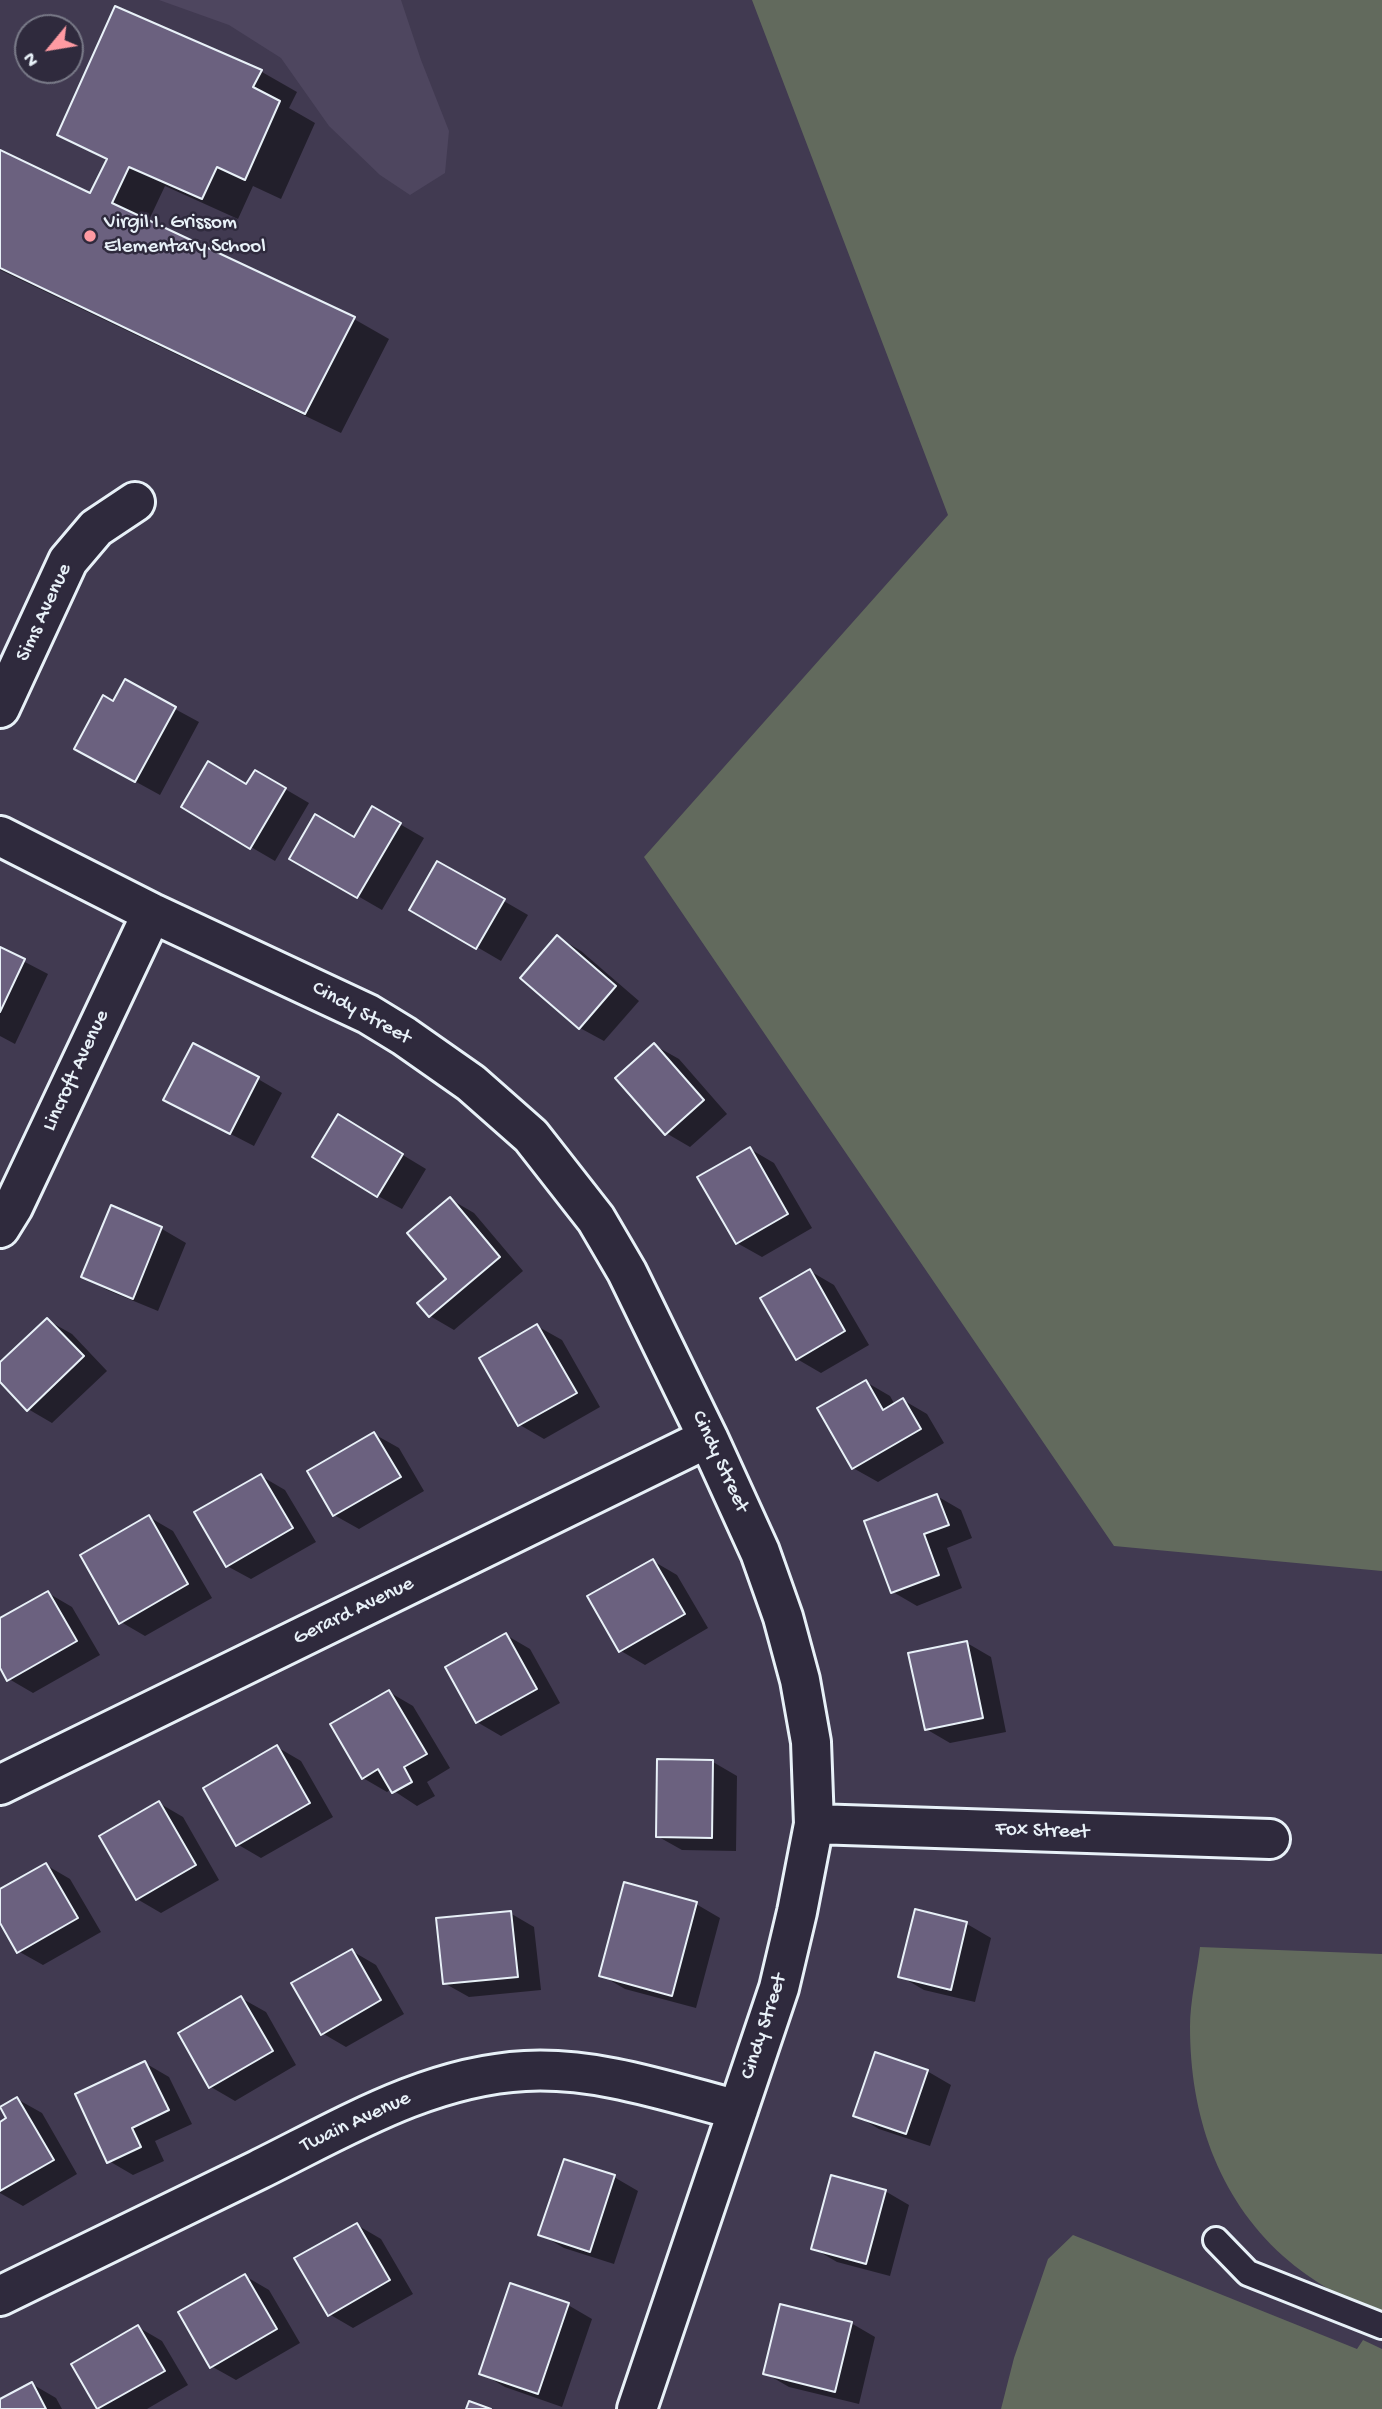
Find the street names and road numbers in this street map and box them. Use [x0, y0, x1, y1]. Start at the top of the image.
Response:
street label: Sims Avenue [11, 560, 79, 666]
street label: Cindy Street [307, 976, 415, 1052]
street label: Lincroft Avenue [38, 1006, 116, 1136]
street label: Cindy Street [684, 1407, 754, 1517]
street label: Gerard Avenue [290, 1572, 418, 1652]
street label: Fox Street [995, 1818, 1089, 1846]
street label: Cindy Street [736, 1971, 794, 2083]
street label: Twain Avenue [297, 2087, 415, 2159]

